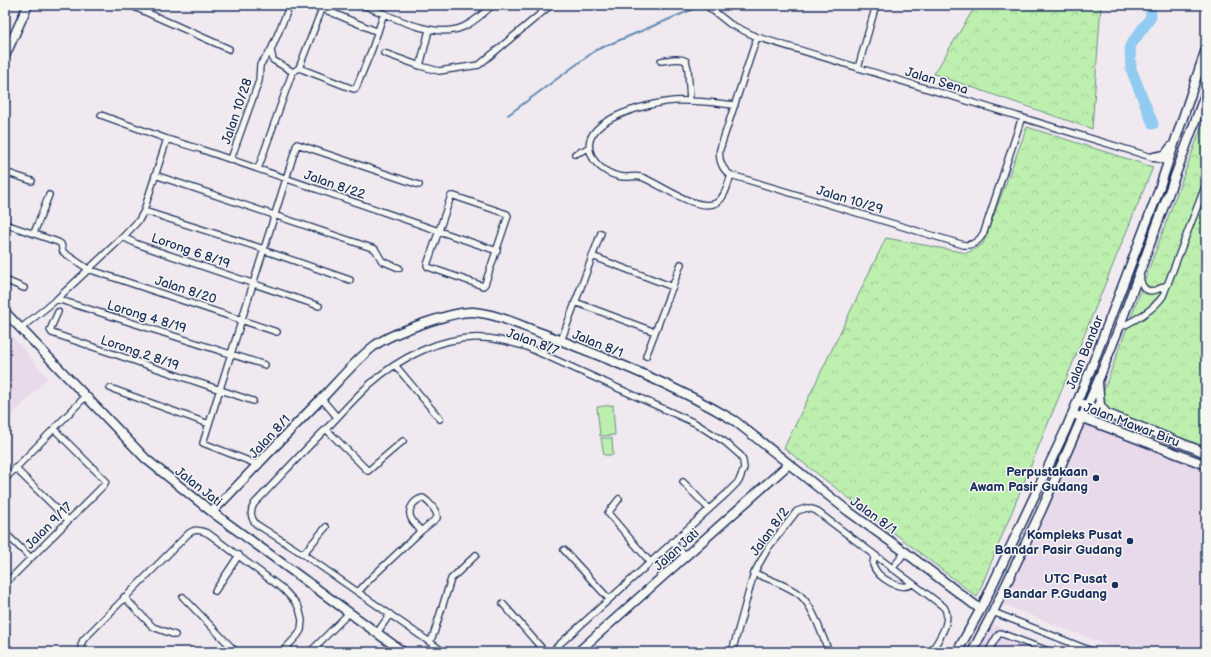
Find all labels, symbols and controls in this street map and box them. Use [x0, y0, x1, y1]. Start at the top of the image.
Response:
street label: Jalan Sena [903, 64, 970, 98]
street label: Jalan 10/28 [218, 76, 256, 146]
street label: Jalan 8/22 [302, 167, 368, 203]
street label: Jalan 10/29 [815, 182, 885, 218]
street label: Lorong 6 8/19 [149, 230, 232, 272]
street label: Jalan 8/20 [153, 273, 219, 308]
street label: Lorong 4 8/19 [105, 297, 188, 337]
street label: Jalan Bandar [1063, 313, 1107, 392]
street label: Jalan 8/7 [504, 325, 562, 359]
street label: Jalan 8/1 [570, 327, 625, 361]
street label: Lorong 2 8/19 [98, 332, 181, 374]
street label: Jalan Mawar Biru [1081, 399, 1182, 451]
street label: Jalan 8/1 [246, 412, 294, 462]
street label: Jalan Jati [172, 464, 225, 510]
place label: Perpustakaan Awam Pasir Gudang [969, 464, 1088, 495]
marker: Perpustakaan Awam Pasir Gudang [1091, 473, 1101, 483]
street label: Jalan 8/1 [847, 494, 900, 538]
street label: Jalan 9/17 [22, 499, 76, 552]
street label: Jalan 8/2 [747, 504, 793, 559]
street label: Jalan Jati [651, 525, 703, 574]
place label: Kompleks Pusat Bandar Pasir Gudang [995, 527, 1123, 558]
marker: Kompleks Pusat Bandar Pasir Gudang [1125, 536, 1135, 546]
place label: UTC Pusat Bandar P.Gudang [1003, 571, 1108, 602]
marker: UTC Pusat Bandar P.Gudang [1110, 580, 1120, 590]

